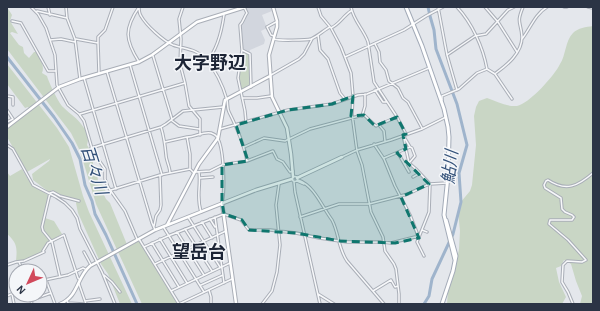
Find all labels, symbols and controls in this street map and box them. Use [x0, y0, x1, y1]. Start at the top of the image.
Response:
district label: 大字野辺 [174, 53, 246, 73]
water label: 百々川 [78, 143, 111, 199]
water label: 鮎川 [438, 147, 461, 185]
district label: 望岳台 [172, 242, 226, 262]
north arrow [8, 263, 48, 303]
text: N [15, 283, 28, 296]

